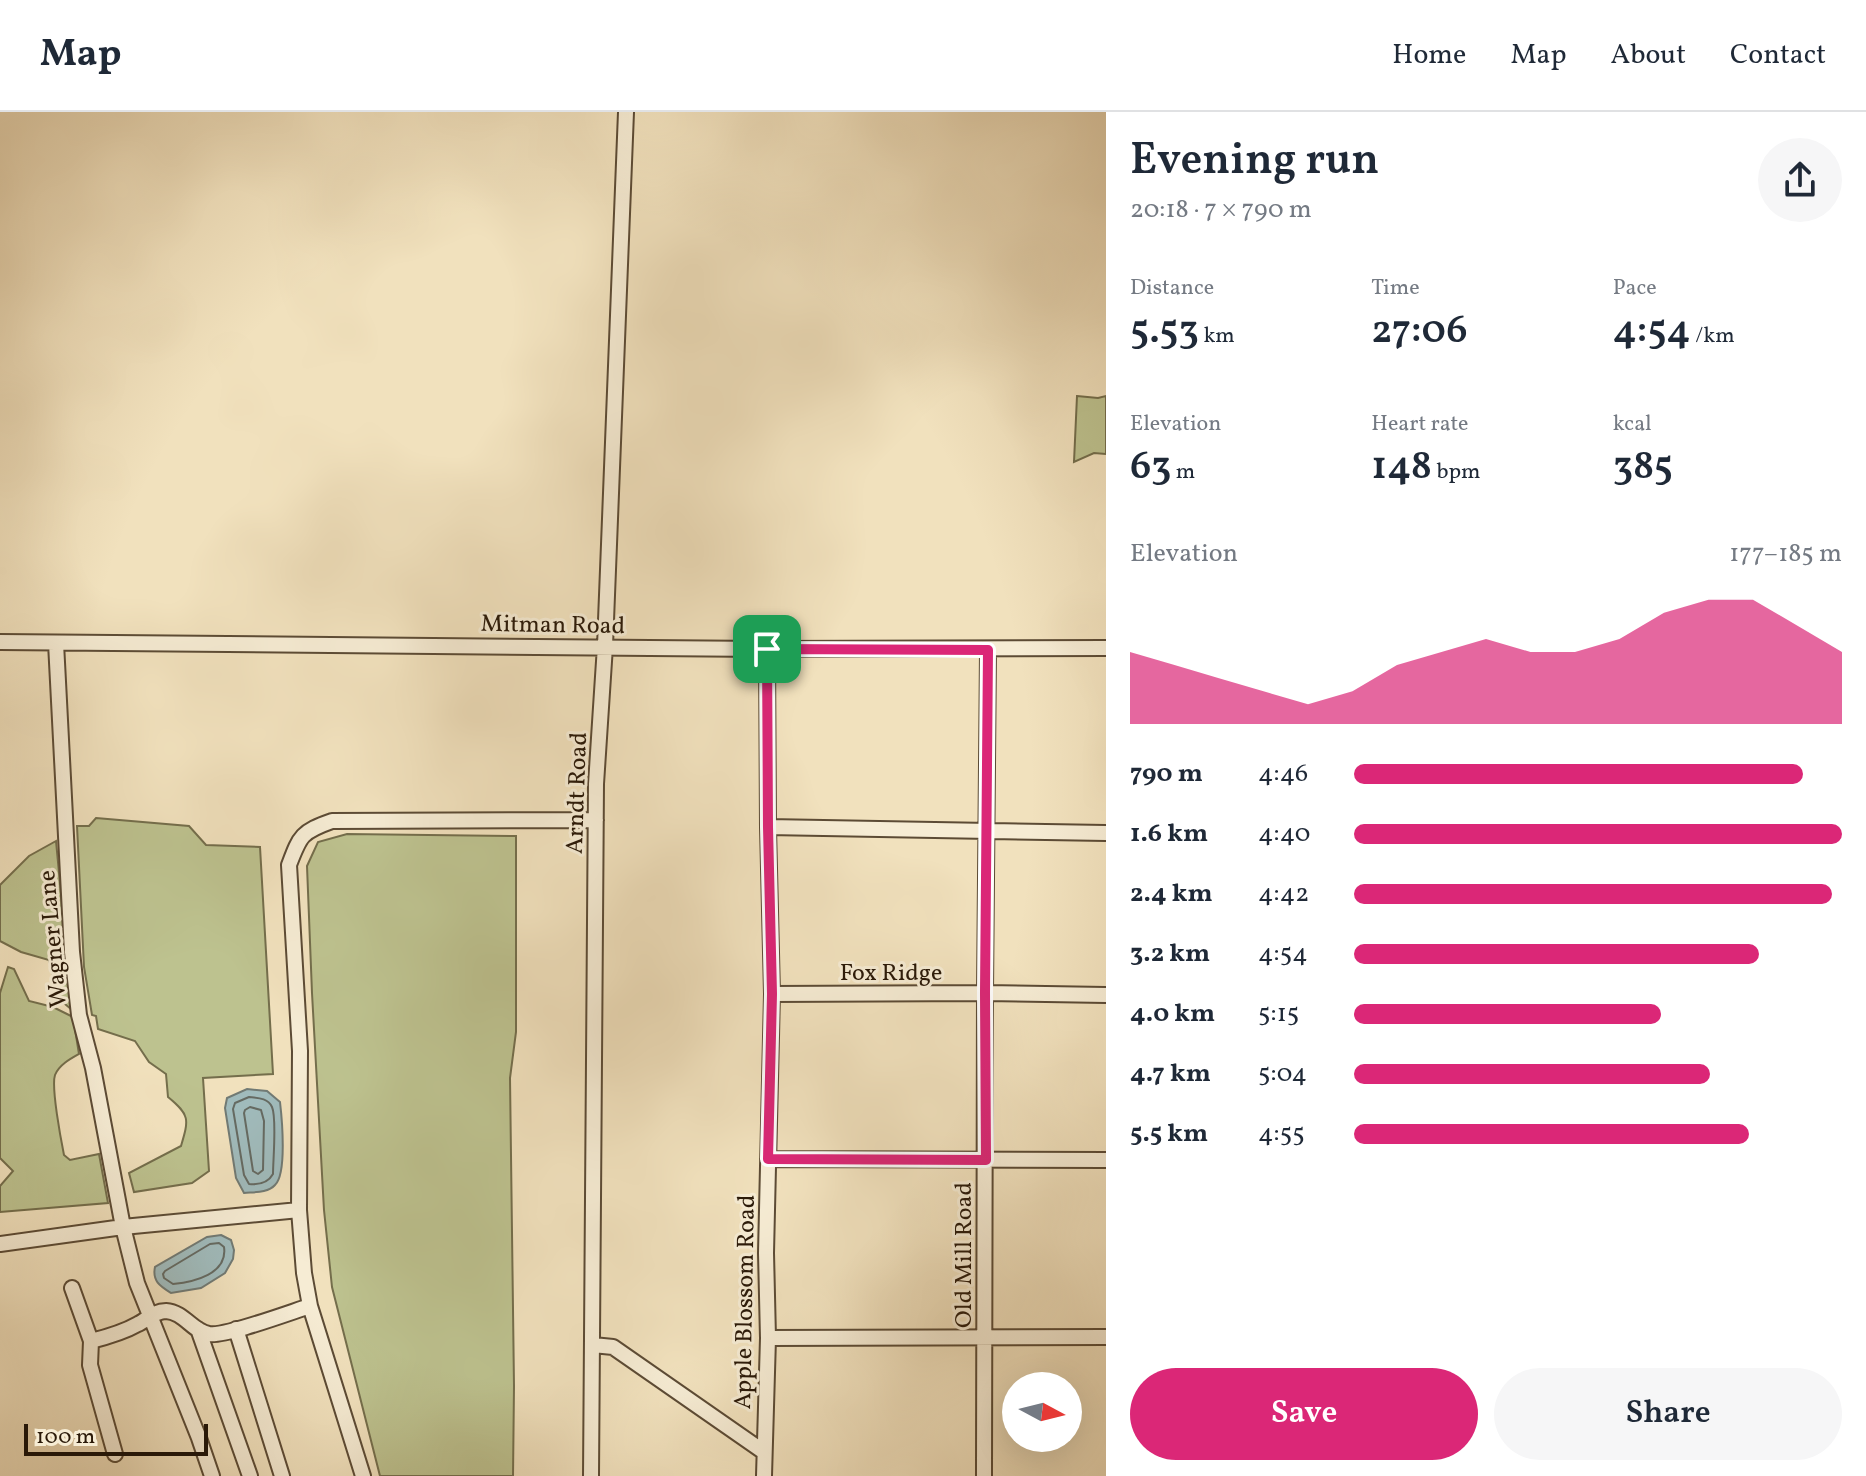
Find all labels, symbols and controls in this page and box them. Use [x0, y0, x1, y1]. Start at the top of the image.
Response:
text: Map [40, 29, 121, 82]
text: Home [1392, 36, 1466, 75]
text: Map [1510, 36, 1566, 75]
text: About [1610, 36, 1686, 75]
text: Contact [1730, 36, 1826, 75]
text: Evening run [1130, 131, 1379, 192]
button: share [1758, 138, 1842, 222]
text: 20:18 · 7 × 790 m [1130, 192, 1312, 228]
text: Distance [1130, 273, 1214, 304]
text: Time [1371, 273, 1420, 304]
text: Pace [1613, 273, 1657, 304]
text: 5.53 [1130, 304, 1199, 360]
text: 27:06 [1371, 304, 1468, 360]
text: 4:54 [1613, 304, 1691, 360]
text: km [1199, 321, 1235, 352]
text: /km [1691, 321, 1735, 352]
text: Elevation [1130, 409, 1221, 440]
text: Heart rate [1371, 409, 1468, 440]
text: kcal [1613, 409, 1652, 440]
text: 63 [1130, 440, 1171, 496]
text: 148 [1371, 440, 1432, 496]
text: 385 [1613, 440, 1673, 496]
text: m [1171, 457, 1195, 488]
text: bpm [1432, 457, 1481, 488]
text: Elevation [1130, 536, 1238, 572]
text: 177–185 m [1729, 536, 1842, 572]
street label: Mitman Road [480, 608, 626, 644]
pin [733, 615, 801, 683]
icon: arrive [745, 627, 789, 671]
street label: Arndt Road [559, 731, 597, 855]
text: 790 m [1130, 756, 1203, 792]
text: 4:46 [1258, 756, 1308, 792]
text: 1.6 km [1130, 816, 1208, 852]
text: 4:40 [1258, 816, 1310, 852]
street label: Wagner Lane [31, 868, 77, 1009]
text: 2.4 km [1130, 876, 1213, 912]
text: 4:42 [1258, 876, 1309, 912]
text: 3.2 km [1130, 936, 1210, 972]
text: 4:54 [1258, 936, 1308, 972]
street label: Fox Ridge [840, 957, 942, 991]
text: 4.0 km [1130, 996, 1215, 1032]
text: 5:15 [1258, 996, 1299, 1032]
text: 4.7 km [1130, 1056, 1211, 1092]
text: 5:04 [1258, 1056, 1307, 1092]
text: 5.5 km [1130, 1116, 1208, 1152]
text: 4:55 [1258, 1116, 1305, 1152]
street label: Old Mill Road [948, 1182, 982, 1328]
street label: Apple Blossom Road [727, 1194, 765, 1410]
button: Save [1130, 1368, 1478, 1460]
button: Share [1494, 1368, 1842, 1460]
north arrow [1002, 1372, 1082, 1452]
map controls [1002, 1372, 1082, 1452]
scale bar [24, 1420, 208, 1456]
text: 100 m [36, 1422, 95, 1453]

